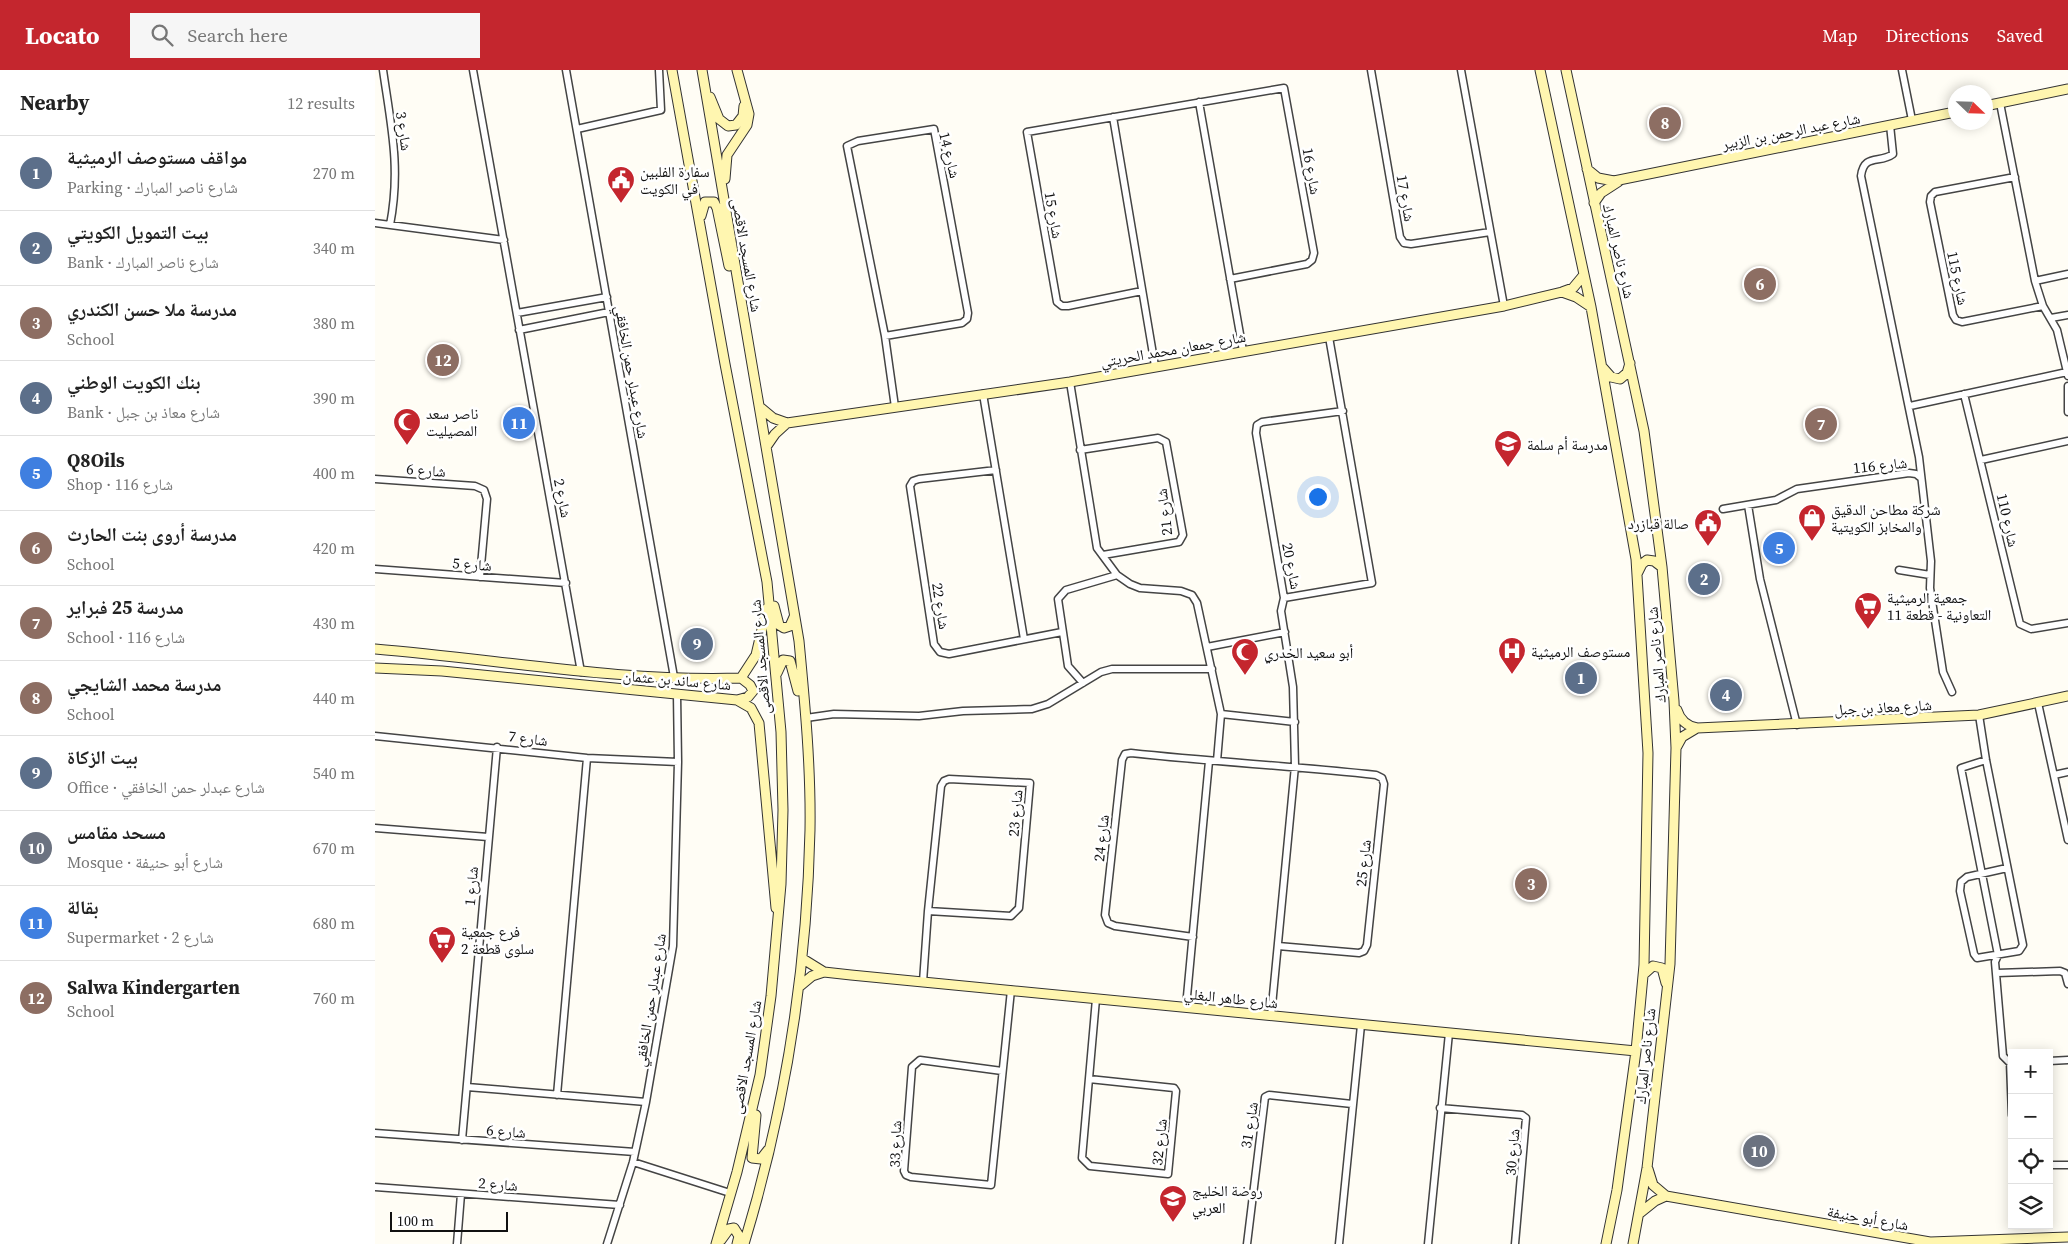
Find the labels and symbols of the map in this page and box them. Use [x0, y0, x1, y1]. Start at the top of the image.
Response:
north arrow [1948, 85, 1993, 130]
pin: 8 [1649, 104, 1681, 142]
street label: شارع عبد الرحمن بن الزبير [1719, 107, 1862, 155]
street label: شارع 3 [391, 110, 417, 152]
street label: شارع 14 [934, 130, 966, 180]
street label: شارع 16 [1298, 146, 1326, 196]
place label: سفارة الفلبين في الكويت [640, 161, 710, 200]
public building icon: سفارة الفلبين في الكويت [606, 165, 636, 204]
street label: شارع 17 [1392, 173, 1420, 223]
street label: شارع 15 [1040, 190, 1068, 240]
street label: شارع المسجد الاقصى [727, 196, 767, 314]
street label: شارع ناصر المبارك [1598, 202, 1640, 301]
street label: شارع 115 [1942, 249, 1974, 307]
pin: 6 [1744, 265, 1776, 303]
street label: شارع عبدلر حمن الخافقي [608, 304, 654, 441]
street label: شارع جمعان محمد الحريتي [1099, 326, 1248, 374]
pin: 12 [427, 341, 459, 379]
place label: ناصر سعد المصيليت [426, 403, 478, 441]
pin: 11 [503, 404, 535, 442]
pin: 7 [1805, 405, 1837, 443]
mosque icon: ناصر سعد المصيليت [392, 407, 422, 446]
school or university icon: مدرسة أم سلمة [1493, 429, 1523, 468]
place label: مدرسة أم سلمة [1527, 434, 1608, 455]
street label: شارع 116 [1852, 452, 1908, 478]
street label: شارع 6 [406, 458, 447, 482]
street label: شارع 2 [549, 477, 577, 520]
your location [1305, 484, 1331, 510]
street label: شارع 21 [1151, 487, 1177, 537]
street label: شارع 110 [1992, 491, 2024, 549]
place label: شركة مطاحن الدقيق والمخابز الكويتية [1831, 499, 1941, 537]
shop icon: شركة مطاحن الدقيق والمخابز الكويتية [1797, 503, 1827, 542]
public building icon: صالة قبازرد [1693, 508, 1723, 547]
place label: صالة قبازرد [1628, 513, 1689, 534]
pin: 5 [1763, 529, 1795, 567]
street label: شارع 20 [1277, 541, 1307, 591]
street label: شارع 5 [452, 552, 493, 576]
pin: 2 [1688, 560, 1720, 598]
street label: شارع 22 [927, 581, 955, 631]
place label: جمعية الرميثية التعاونية - قطعة 11 [1887, 587, 1991, 625]
supermarket icon: جمعية الرميثية التعاونية - قطعة 11 [1853, 591, 1883, 630]
street label: شارع المسجد الاقصى [745, 599, 775, 715]
street label: شارع ناصر المبارك [1641, 606, 1671, 704]
pin: 9 [681, 625, 713, 663]
hospital icon: مستوصف الرميثية [1497, 636, 1527, 675]
mosque icon: أبو سعيد الخدري [1230, 637, 1260, 676]
place label: مستوصف الرميثية [1531, 641, 1631, 662]
place label: أبو سعيد الخدري [1264, 642, 1353, 664]
pin: 1 [1565, 659, 1597, 697]
street label: شارع ساند بن عثمان [622, 665, 732, 695]
pin: 4 [1710, 676, 1742, 714]
street label: شارع معاذ بن جبل [1834, 694, 1932, 720]
street label: شارع 7 [507, 725, 549, 751]
street label: شارع 23 [1002, 789, 1028, 837]
street label: شارع 24 [1088, 813, 1114, 862]
street label: شارع 25 [1350, 838, 1376, 887]
street label: شارع 1 [459, 865, 483, 907]
pin: 3 [1515, 865, 1547, 903]
place label: فرع جمعية سلوى قطعة 2 [461, 921, 534, 959]
supermarket icon: فرع جمعية سلوى قطعة 2 [427, 925, 457, 964]
street label: شارع عبدلر حمن الخافقي [629, 932, 673, 1068]
street label: شارع طاهر البغلي [1183, 983, 1279, 1015]
street label: شارع المسجد الاقصى [726, 998, 766, 1116]
street label: شارع ناصر المبارك [1630, 1007, 1661, 1105]
street label: شارع 31 [1235, 1100, 1263, 1150]
street label: شارع 32 [1146, 1117, 1172, 1166]
street label: شارع 6 [486, 1119, 527, 1143]
street label: شارع 33 [884, 1120, 906, 1168]
street label: شارع 30 [1499, 1128, 1525, 1176]
pin: 10 [1743, 1132, 1775, 1170]
street label: شارع 2 [478, 1172, 519, 1196]
place label: روضة الخليج العربي [1192, 1180, 1263, 1219]
school or university icon: روضة الخليج العربي [1158, 1184, 1188, 1223]
street label: شارع أبو حنيفة [1826, 1201, 1910, 1235]
scale bar [390, 1209, 507, 1232]

